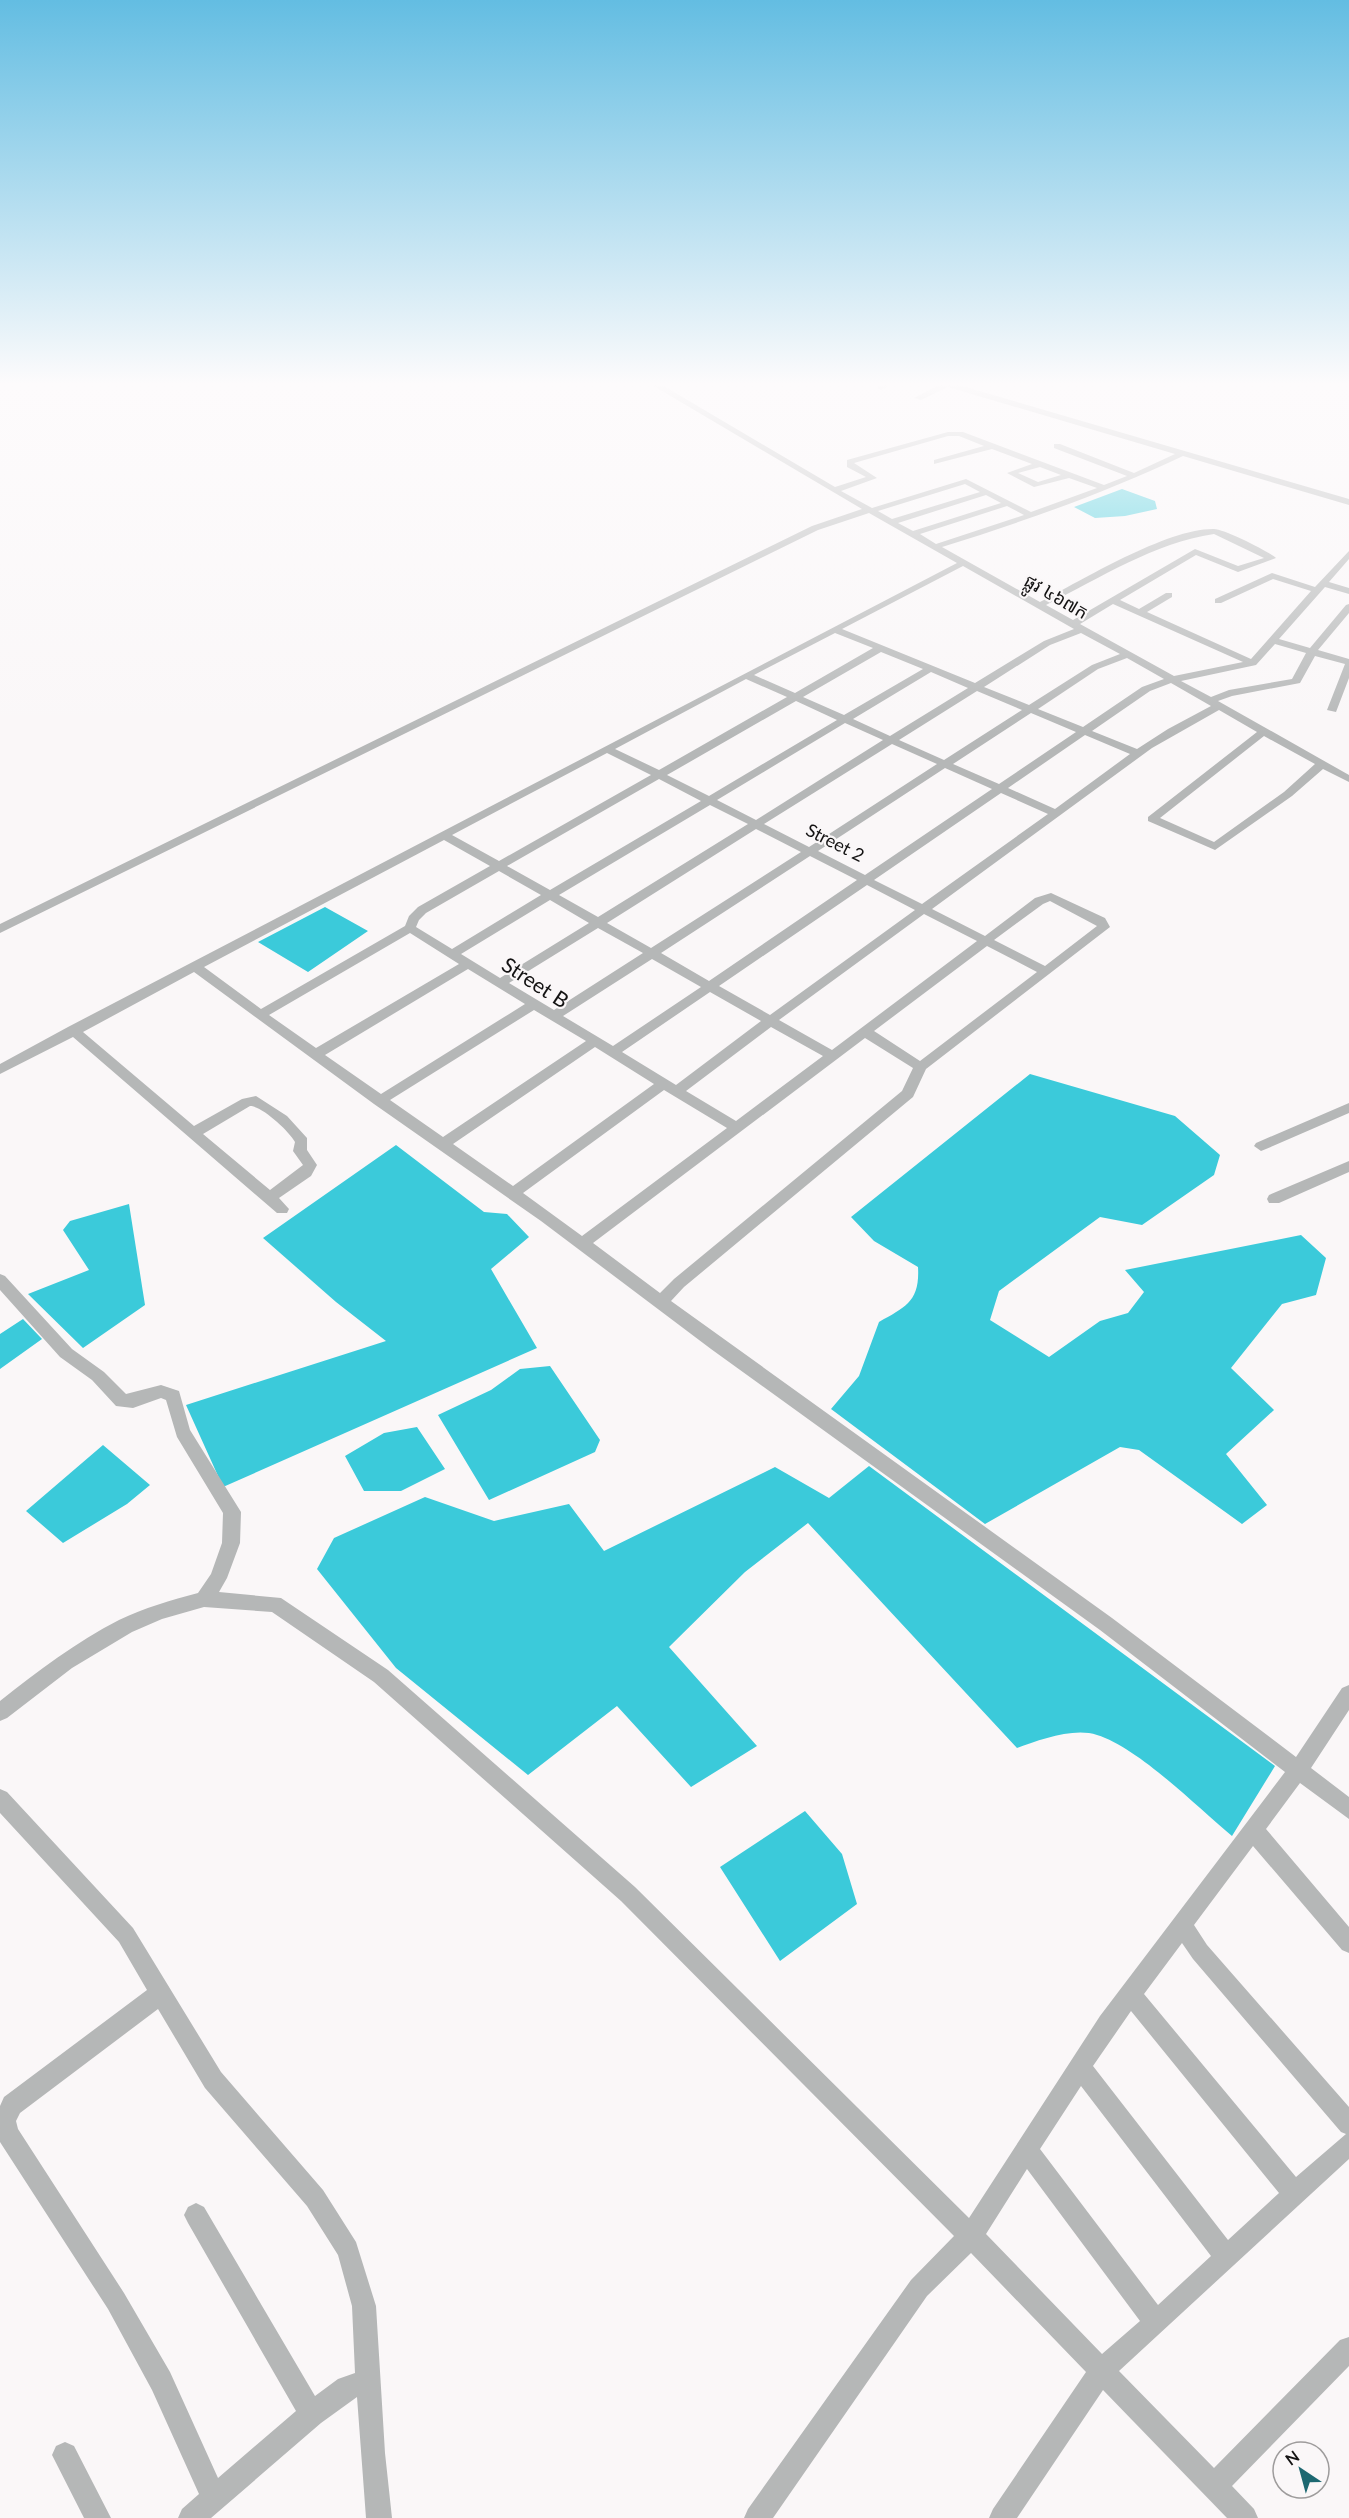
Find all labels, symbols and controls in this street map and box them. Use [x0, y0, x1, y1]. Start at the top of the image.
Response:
street label: ផ្លូវ ៤៦៧ក [1017, 569, 1092, 629]
street label: Street 2 [803, 818, 868, 866]
street label: Street B [498, 951, 574, 1012]
north arrow [1271, 2440, 1331, 2500]
text: N [1281, 2446, 1302, 2469]

